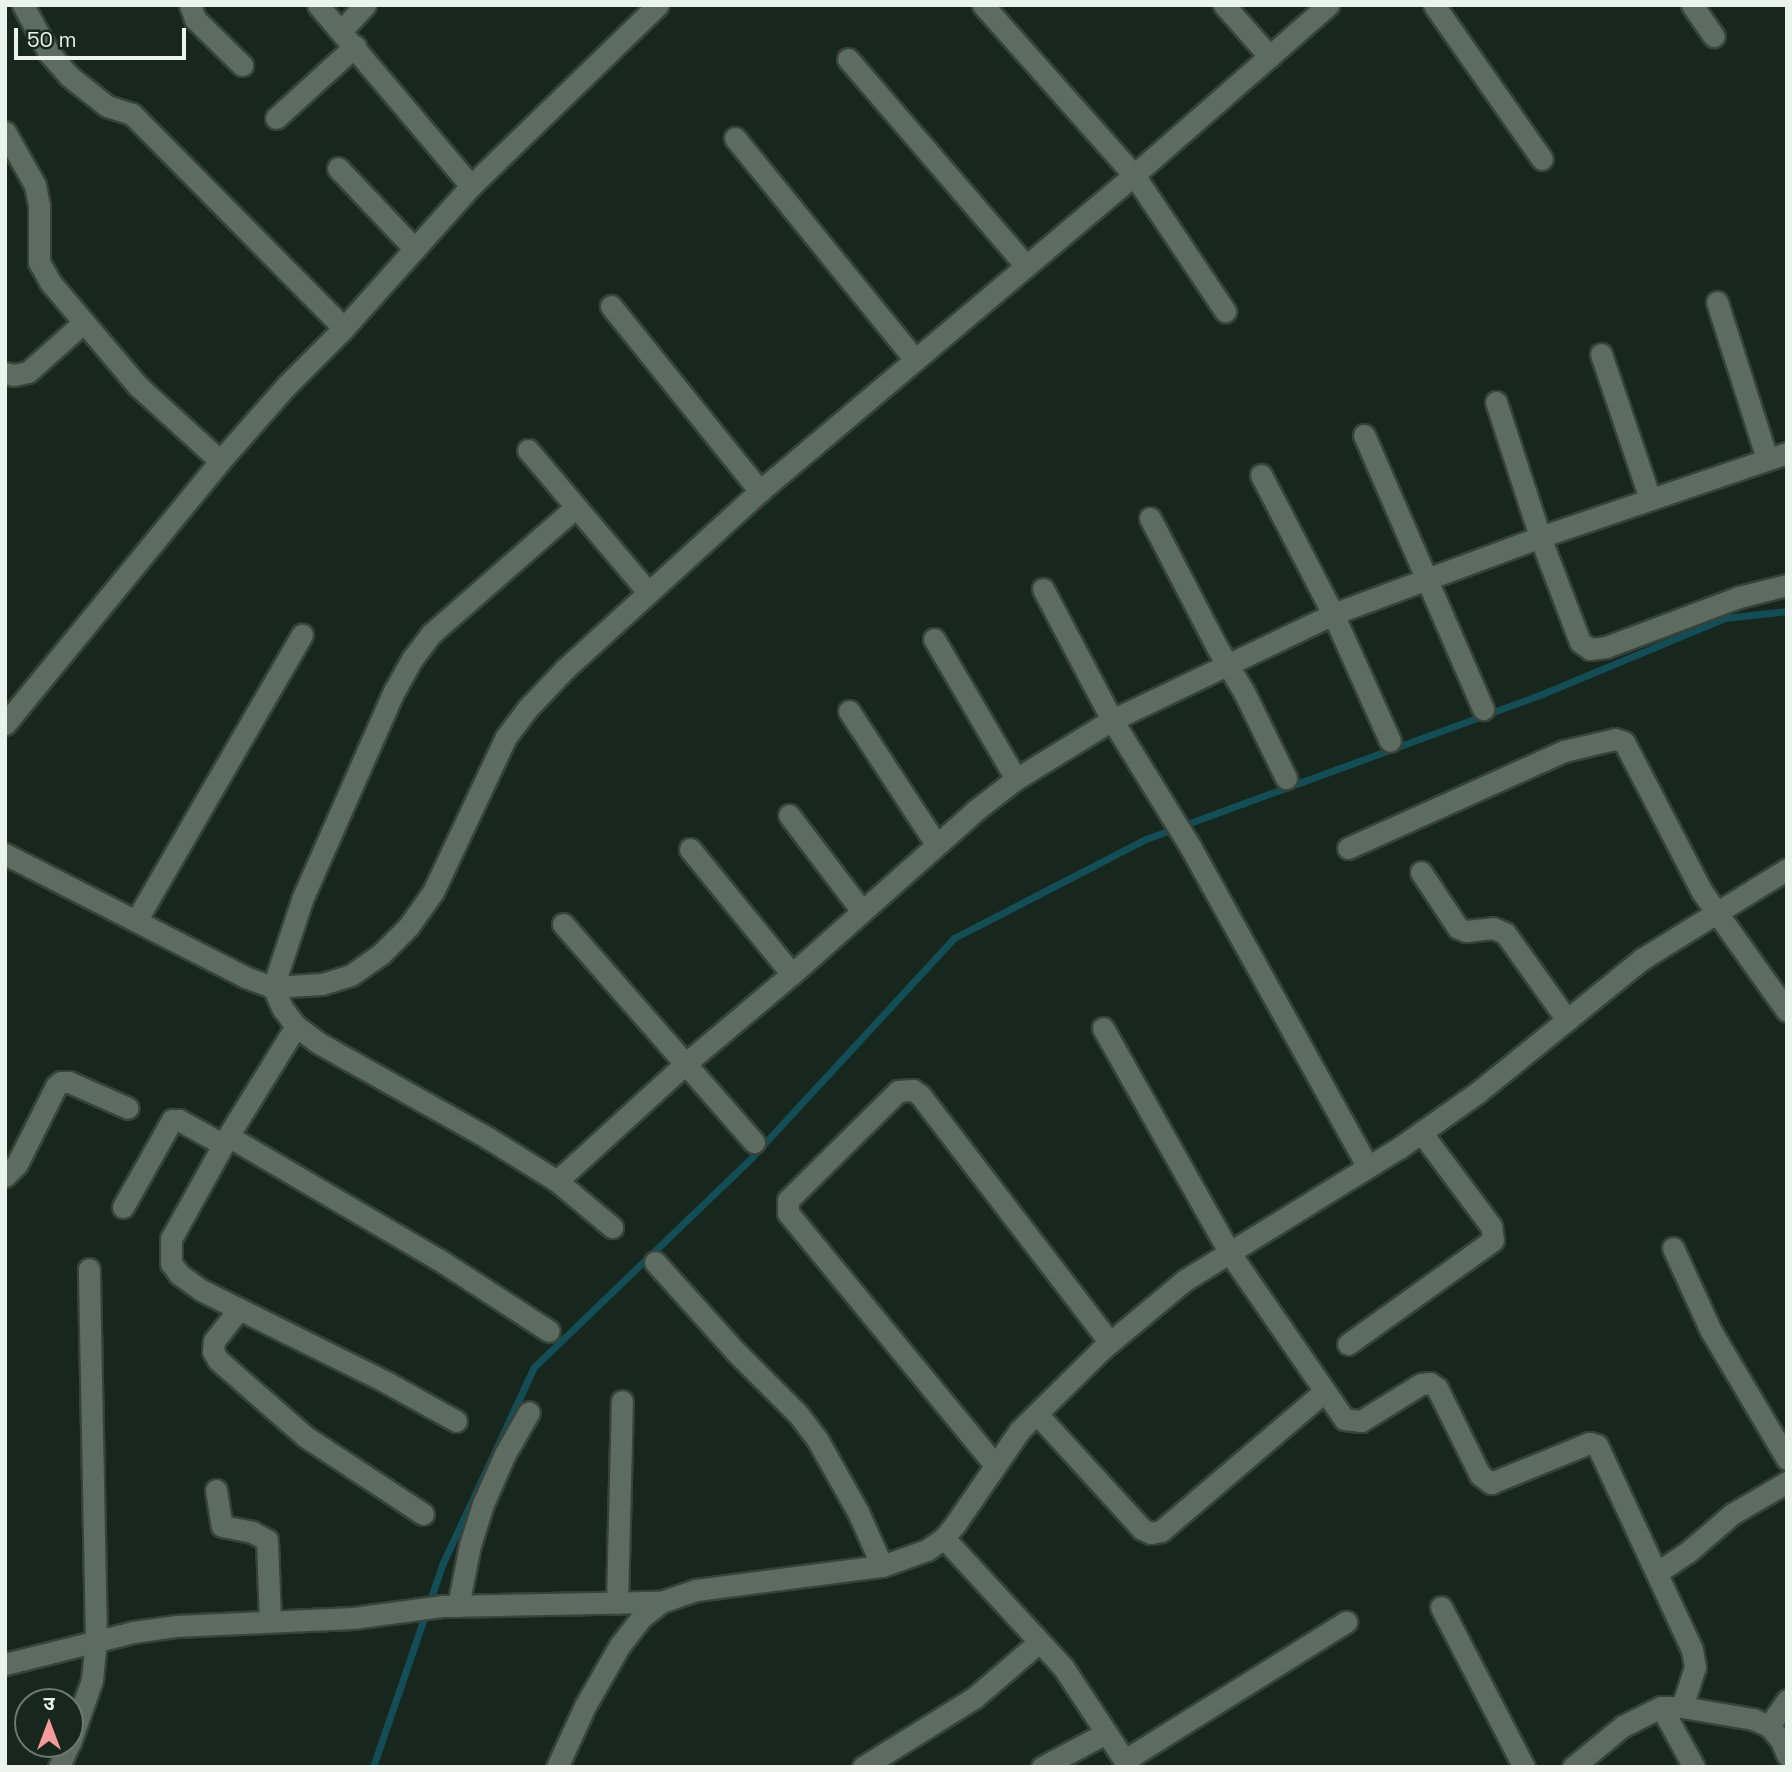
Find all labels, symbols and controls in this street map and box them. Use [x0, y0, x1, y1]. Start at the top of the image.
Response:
scale bar [18, 14, 189, 58]
text: 50 m [27, 26, 77, 53]
north arrow [14, 1688, 84, 1758]
text: उ [43, 1691, 55, 1716]

